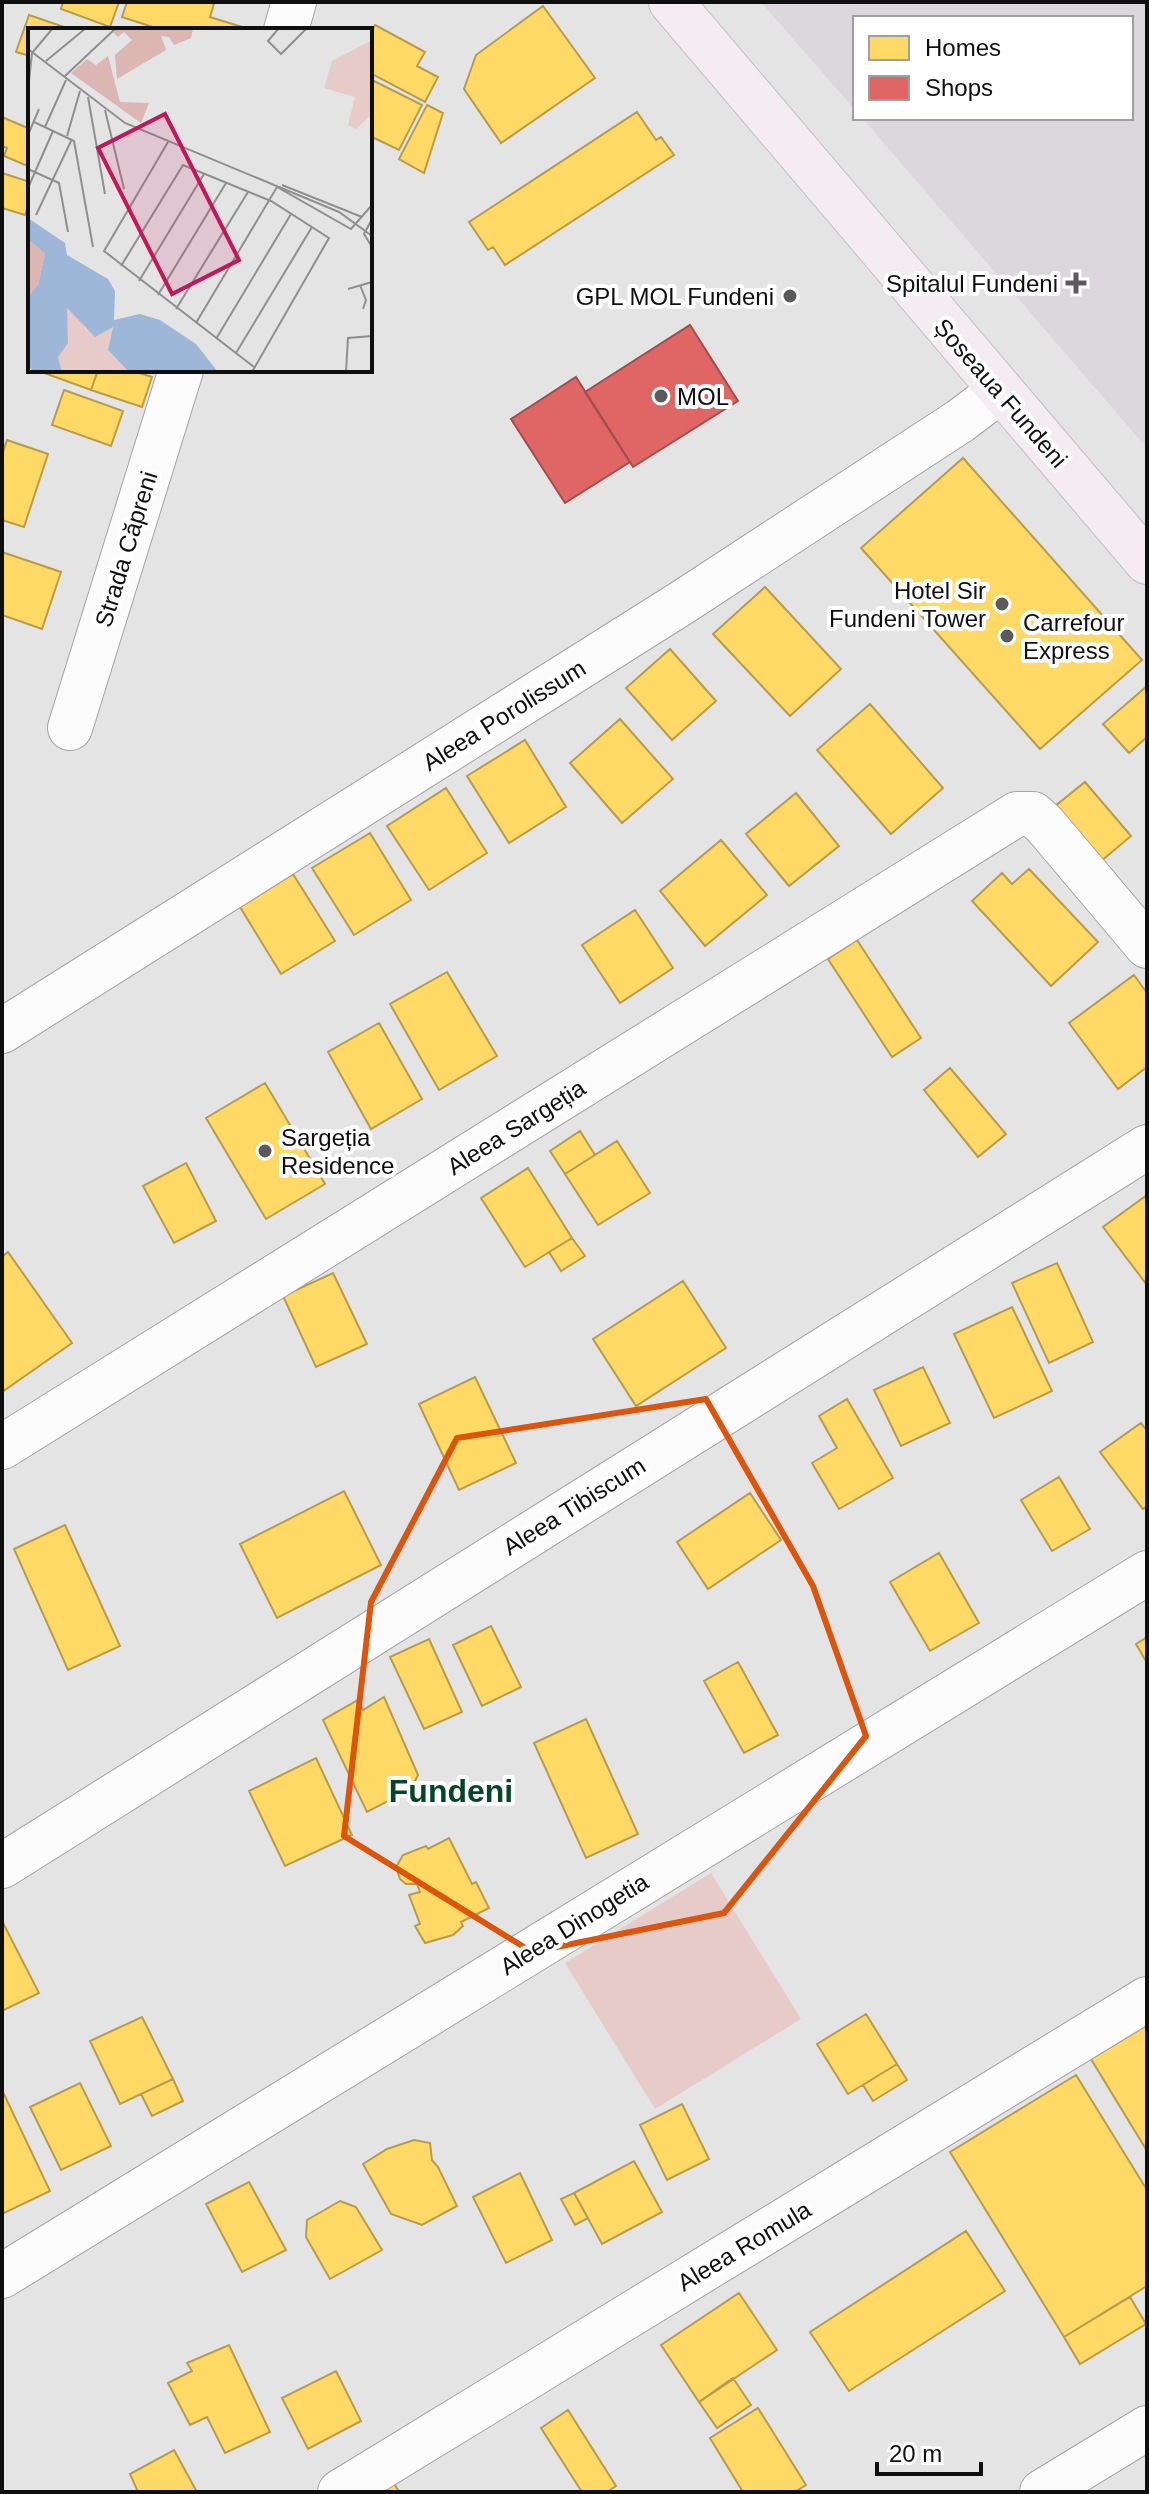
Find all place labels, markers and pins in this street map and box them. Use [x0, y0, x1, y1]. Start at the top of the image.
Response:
place label: Spitalul Fundeni [886, 270, 1058, 297]
marker: Spitalul Fundeni [1065, 272, 1087, 294]
place label: GPL MOL Fundeni [576, 283, 774, 310]
marker: GPL MOL Fundeni [781, 287, 799, 305]
place label: MOL [677, 383, 729, 410]
marker: MOL [652, 387, 670, 405]
place label: Hotel Sir Fundeni Tower [829, 577, 986, 632]
marker: Hotel Sir Fundeni Tower [993, 595, 1011, 613]
place label: Carrefour Express [1023, 609, 1124, 664]
marker: Carrefour Express [998, 627, 1016, 645]
place label: Sargeția Residence [281, 1124, 394, 1179]
marker: Sargeția Residence [256, 1142, 274, 1160]

